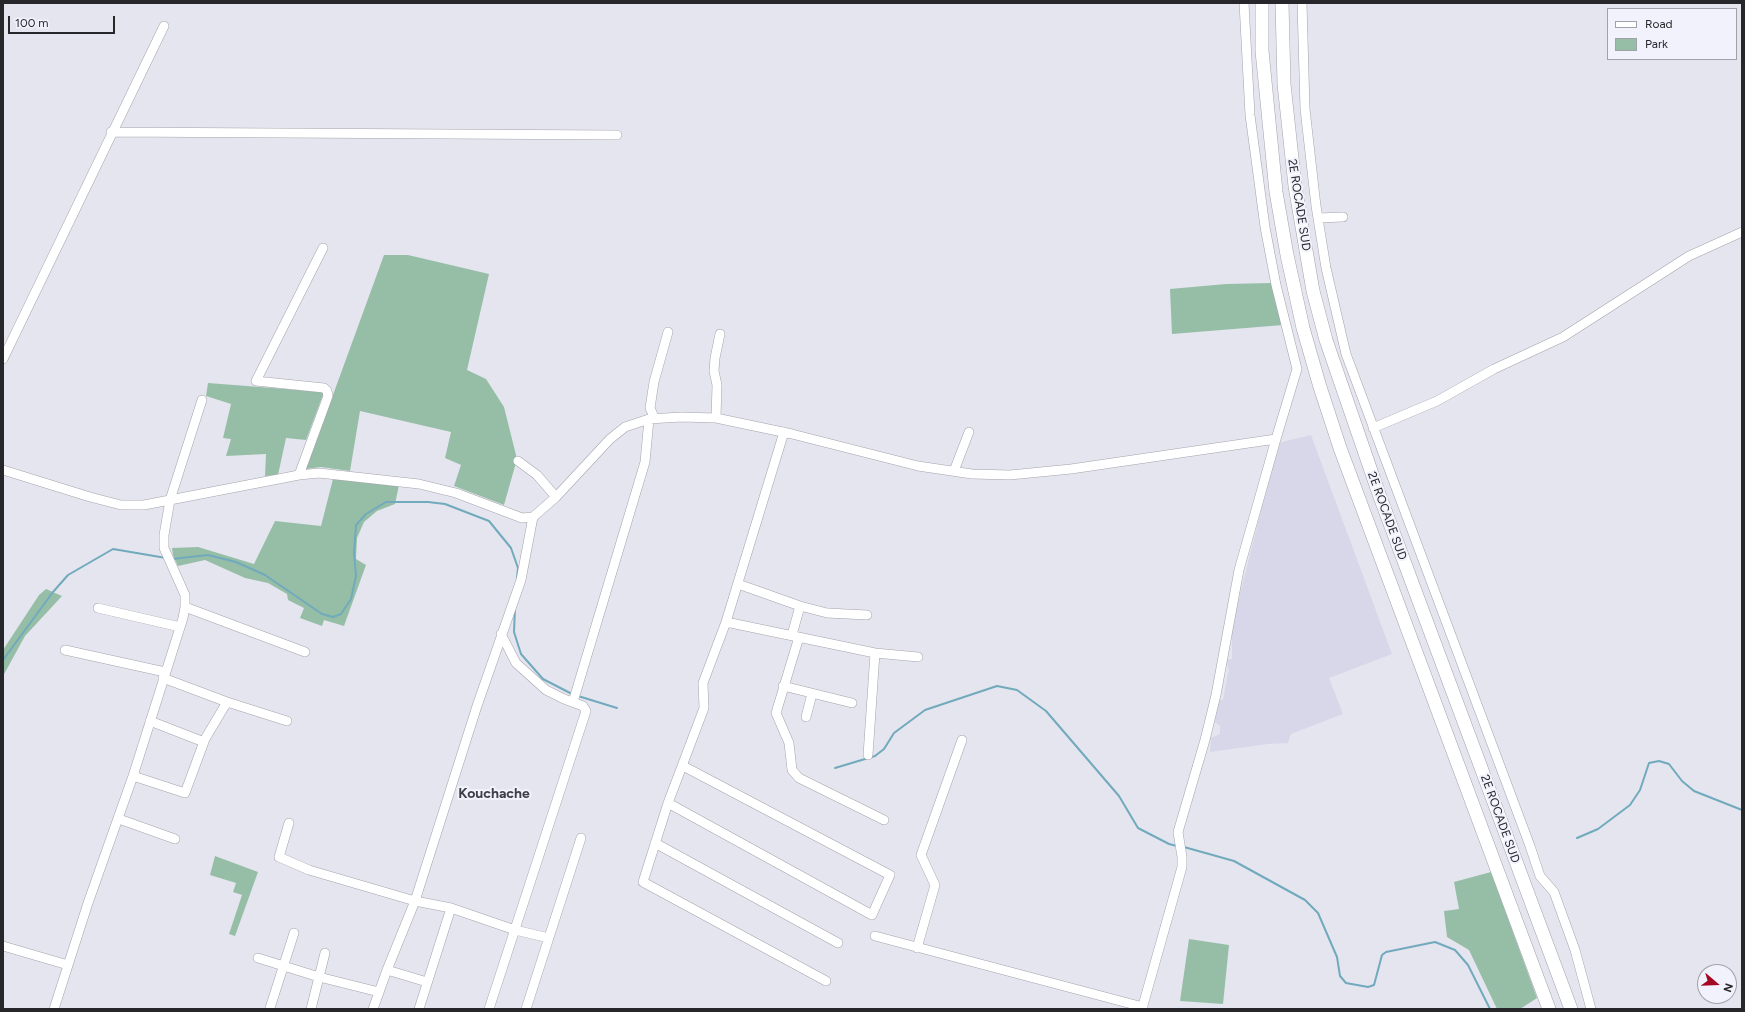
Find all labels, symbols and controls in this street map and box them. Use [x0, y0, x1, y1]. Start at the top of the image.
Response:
scale bar [10, 8, 117, 34]
legend [1607, 8, 1737, 60]
text: 100 m [15, 16, 49, 30]
text: Road [1645, 17, 1673, 31]
text: Park [1645, 37, 1668, 51]
street label: 2E ROCADE SUD [1285, 158, 1313, 252]
street label: 2E ROCADE SUD [1364, 470, 1410, 562]
street label: 2E ROCADE SUD [1477, 773, 1523, 865]
district label: Kouchache [458, 786, 530, 802]
north arrow [1697, 964, 1737, 1004]
text: N [1720, 982, 1735, 994]

